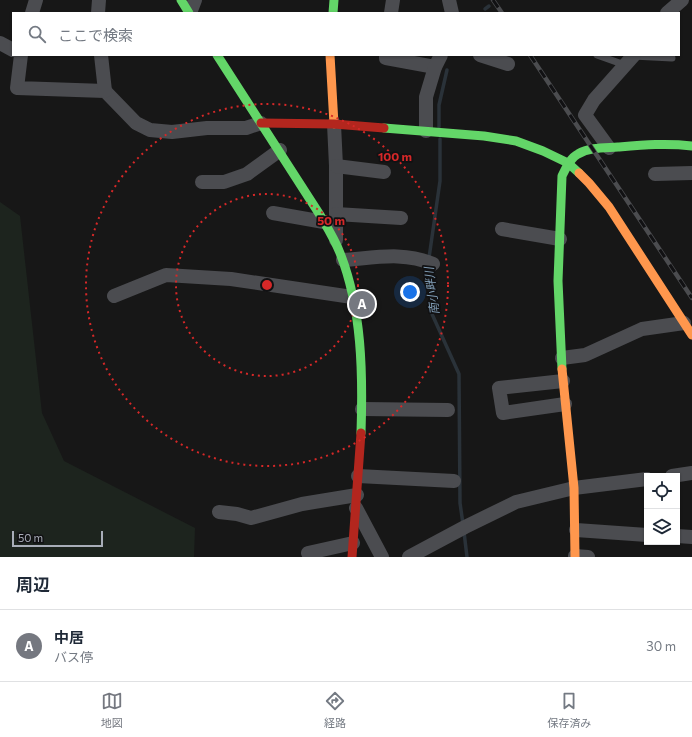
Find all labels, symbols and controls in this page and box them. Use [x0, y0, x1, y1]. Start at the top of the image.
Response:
search box [12, 12, 680, 56]
icon: search [26, 23, 48, 45]
text: ここで検索 [58, 26, 133, 44]
text: 100 m [378, 149, 412, 163]
text: 50 m [317, 213, 345, 227]
water label: 南小畔川 [421, 264, 441, 316]
centre of rings [260, 278, 274, 292]
your location [400, 282, 420, 302]
pin: A [349, 289, 375, 319]
map controls [644, 473, 680, 545]
button: locate [644, 473, 680, 509]
button: layers [644, 509, 680, 545]
scale bar [12, 529, 103, 548]
text: 50 m [18, 531, 43, 544]
text: 周辺 [16, 574, 50, 595]
text: 中居 [54, 628, 84, 646]
text: A [24, 638, 34, 654]
text: 30 m [646, 638, 676, 654]
text: バス停 [54, 649, 93, 665]
tab: 地図 [101, 690, 123, 730]
tab: 経路 [324, 690, 346, 730]
tab: 保存済み [547, 690, 591, 730]

